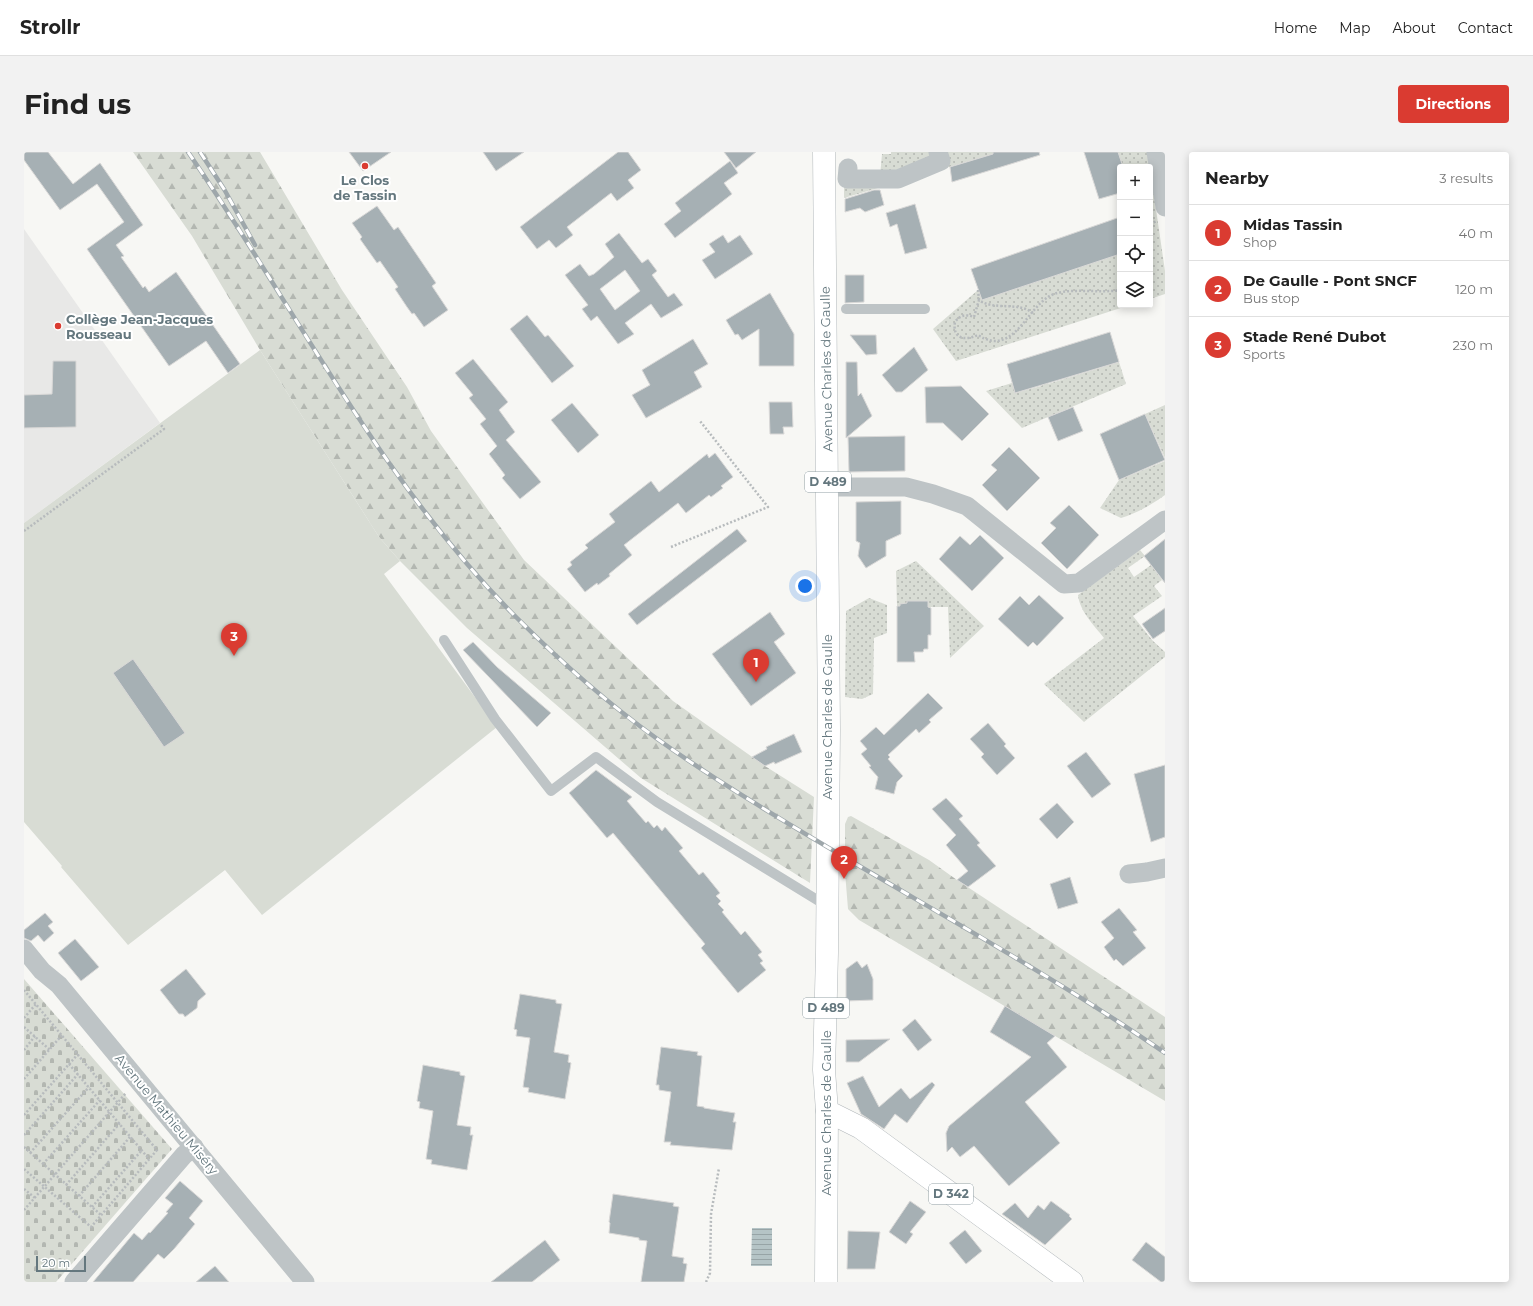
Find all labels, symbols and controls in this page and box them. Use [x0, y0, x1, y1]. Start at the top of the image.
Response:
text: Strollr [20, 16, 81, 39]
text: Home [1274, 19, 1317, 37]
text: Map [1339, 19, 1370, 37]
text: About [1392, 19, 1436, 37]
text: Contact [1458, 19, 1513, 37]
button: Directions [1398, 85, 1509, 123]
text: Find us [24, 87, 131, 121]
marker: Le Clos de Tassin [360, 161, 370, 171]
map controls [1117, 164, 1153, 308]
button: + [1117, 164, 1153, 200]
text: Nearby [1205, 168, 1269, 188]
text: 3 results [1439, 170, 1493, 186]
place label: Le Clos de Tassin [333, 172, 397, 203]
button: − [1117, 200, 1153, 236]
text: Midas Tassin [1243, 215, 1343, 234]
text: 1 [1215, 225, 1221, 241]
text: 40 m [1459, 225, 1493, 241]
text: Shop [1243, 234, 1277, 250]
button: locate [1117, 236, 1153, 272]
text: De Gaulle - Pont SNCF [1243, 271, 1417, 290]
button: layers [1117, 272, 1153, 308]
text: 2 [1214, 281, 1222, 297]
text: 120 m [1455, 281, 1493, 297]
street label: Avenue Charles de Gaulle [817, 286, 835, 452]
text: Bus stop [1243, 290, 1300, 306]
place label: Collège Jean-Jacques Rousseau [66, 311, 213, 342]
marker: Collège Jean-Jacques Rousseau [53, 321, 63, 331]
text: Stade René Dubot [1243, 327, 1386, 346]
text: 3 [1214, 337, 1222, 353]
text: 230 m [1452, 337, 1493, 353]
text: Sports [1243, 346, 1285, 362]
road number: D 489 [805, 472, 851, 492]
your location [795, 576, 815, 596]
pin: 3 [221, 623, 247, 656]
street label: Avenue Charles de Gaulle [819, 634, 835, 800]
pin: 1 [743, 649, 769, 682]
pin: 2 [831, 846, 857, 879]
road number: D 489 [803, 998, 849, 1018]
street label: Avenue Charles de Gaulle [818, 1030, 834, 1196]
street label: Avenue Mathieu Miséry [112, 1050, 223, 1178]
road number: D 342 [929, 1184, 973, 1204]
scale bar [36, 1254, 86, 1273]
text: 20 m [42, 1256, 70, 1270]

